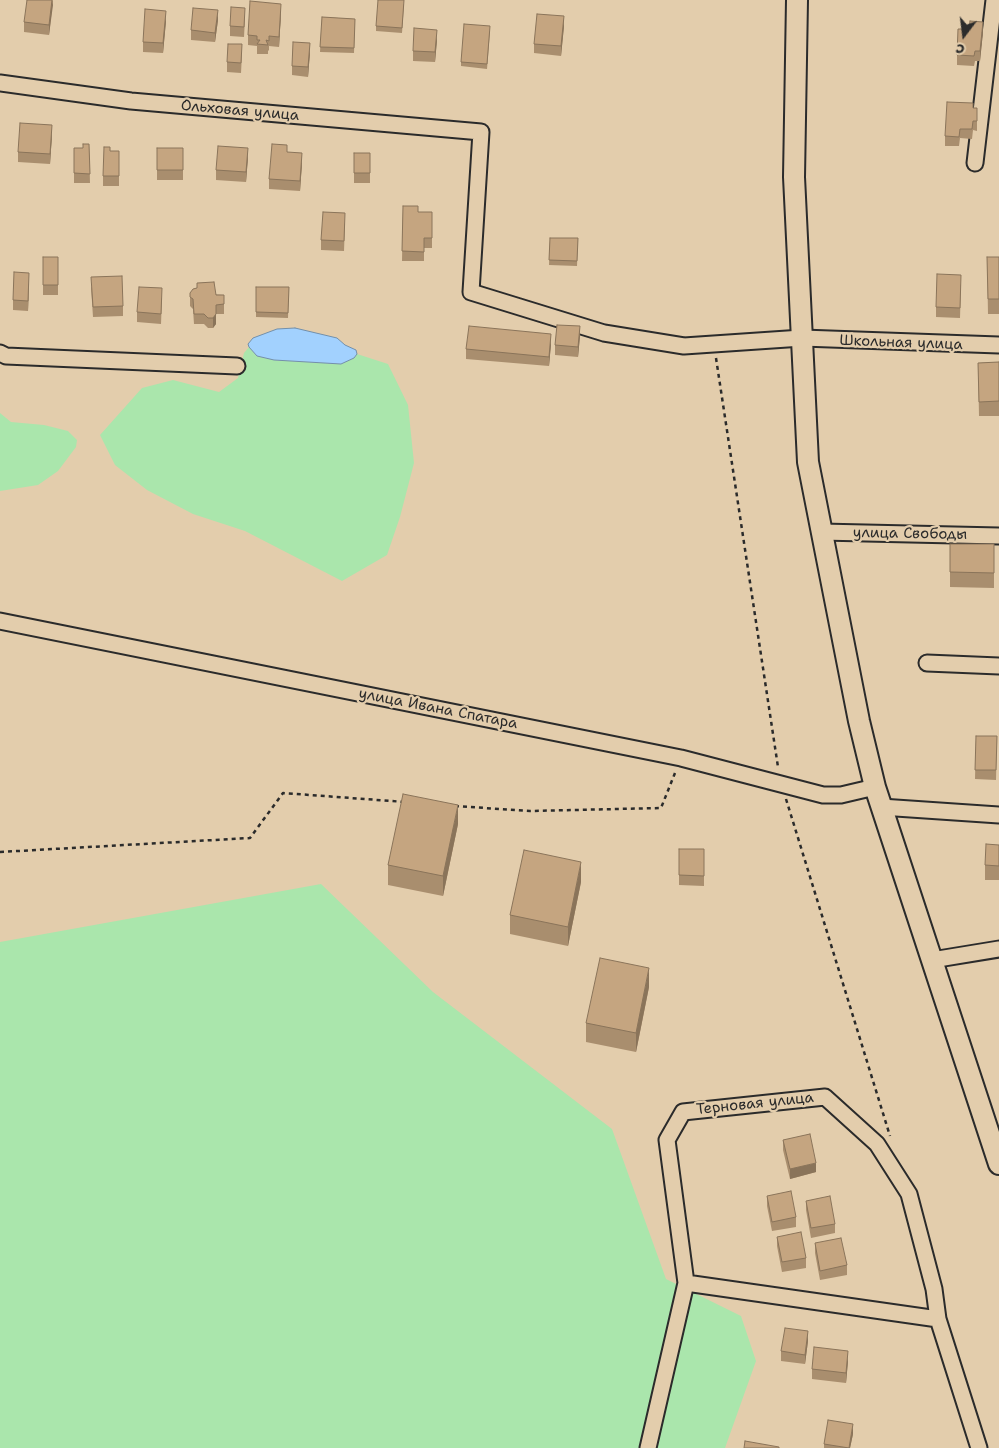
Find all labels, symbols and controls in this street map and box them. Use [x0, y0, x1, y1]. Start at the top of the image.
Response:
north arrow [939, 10, 989, 60]
text: С [954, 40, 967, 59]
street label: Ольховая улица [180, 97, 300, 125]
street label: Школьная улица [839, 332, 963, 354]
street label: улица Свободы [853, 524, 967, 544]
street label: улица Ивана Спатара [357, 685, 519, 733]
street label: Терновая улица [695, 1089, 815, 1119]

